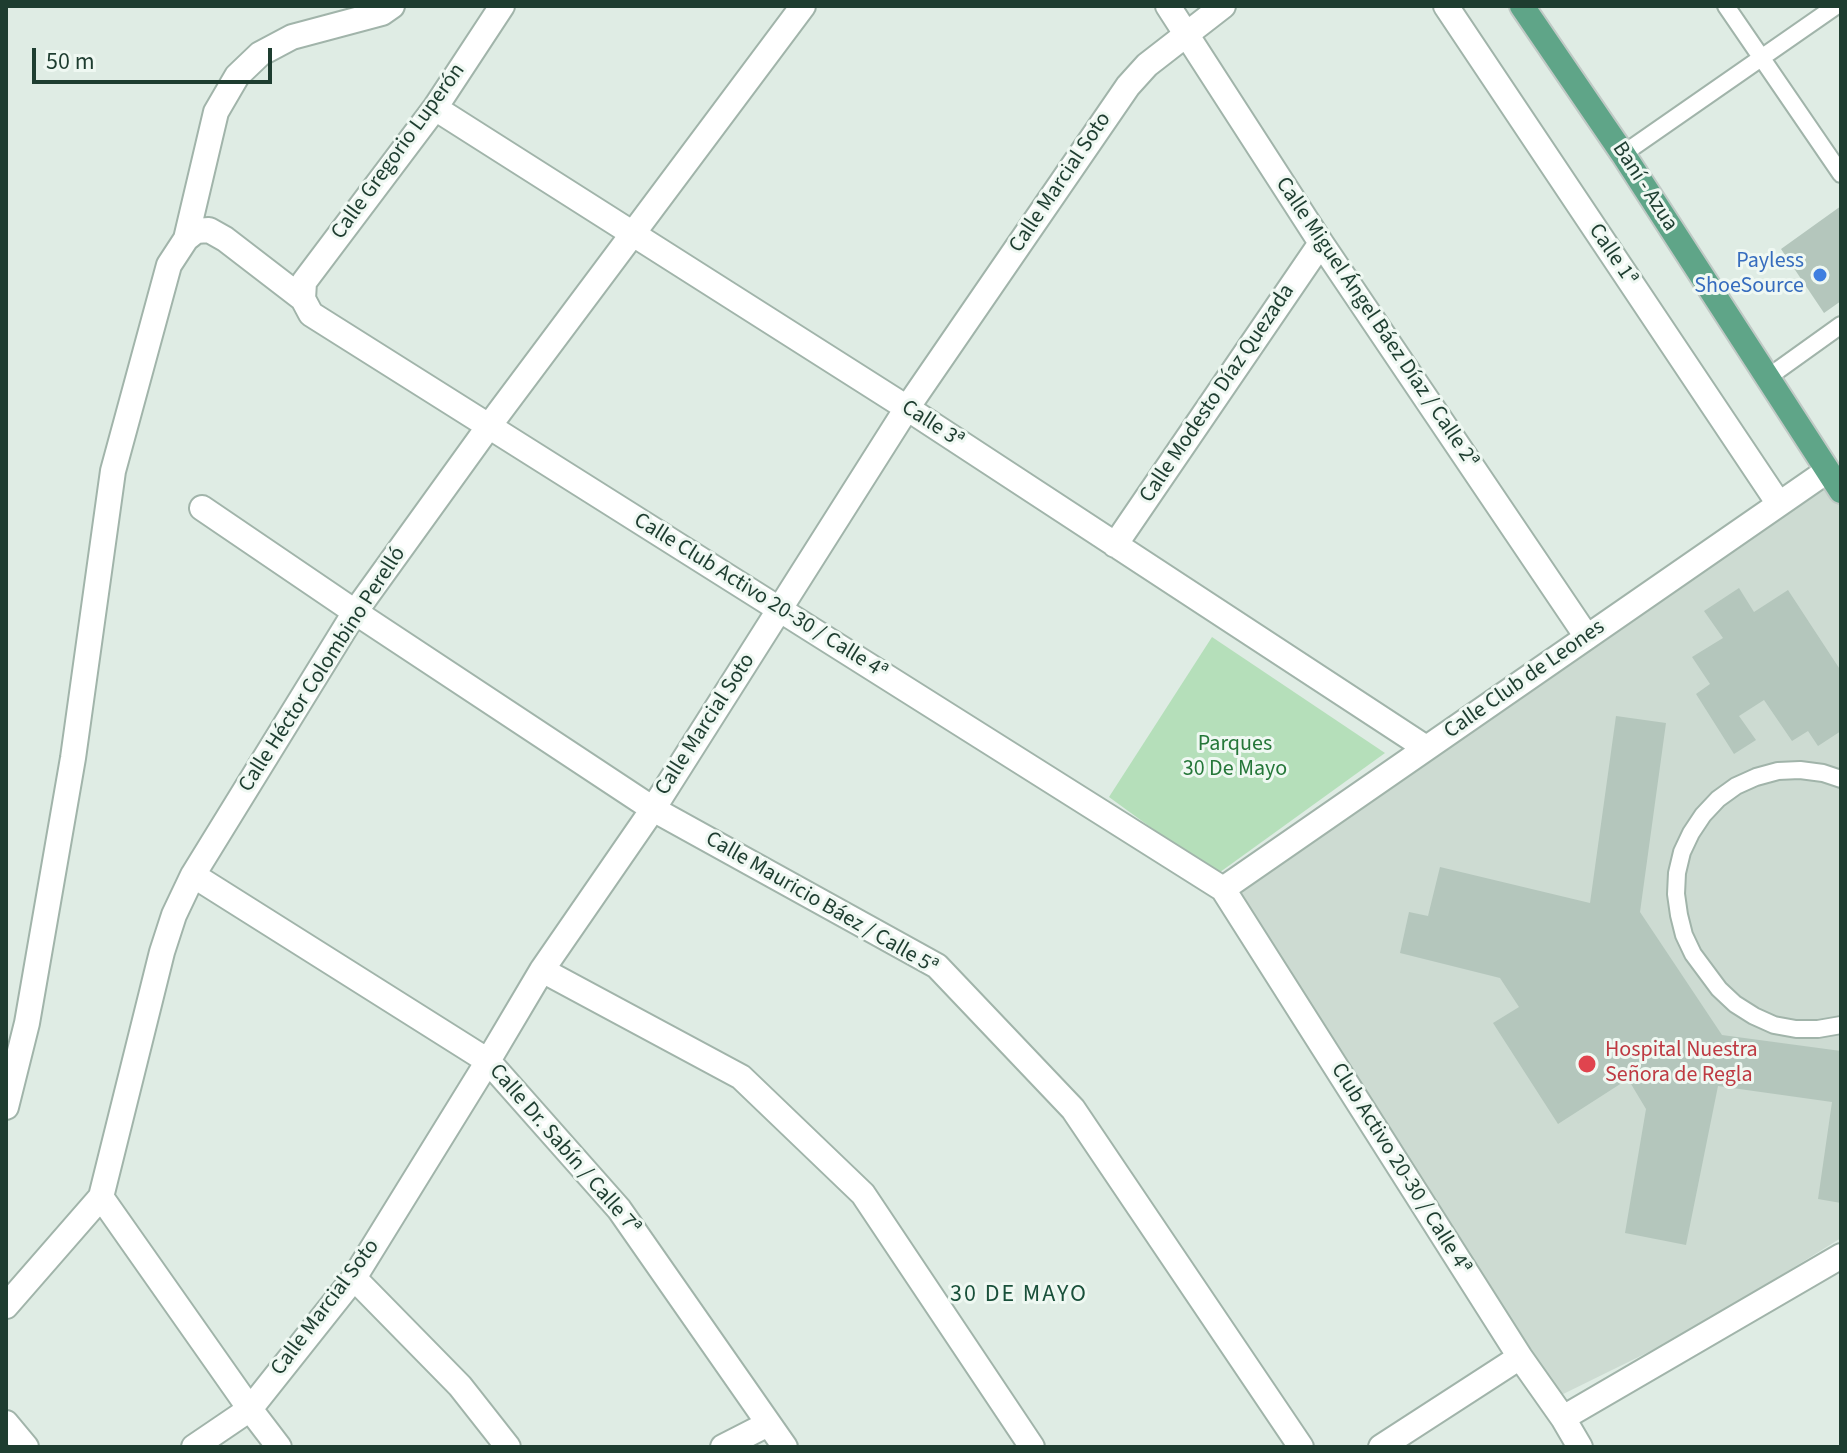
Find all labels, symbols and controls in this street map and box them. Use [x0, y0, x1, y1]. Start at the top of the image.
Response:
scale bar [36, 32, 276, 82]
text: 50 m [46, 44, 95, 79]
street label: Calle Gregorio Luperón [326, 59, 472, 245]
street label: Calle Marcial Soto [1004, 108, 1118, 258]
street label: Baní - Azua [1605, 137, 1683, 237]
street label: Calle Miguel Ángel Báez Díaz / Calle 2ª [1269, 173, 1483, 473]
street label: Calle 1ª [1582, 219, 1642, 291]
place label: Payless ShoeSource [1694, 249, 1804, 300]
marker: Payless ShoeSource [1811, 266, 1829, 284]
street label: Calle Modesto Díaz Quezada [1135, 280, 1301, 508]
street label: Calle 3ª [896, 395, 968, 455]
street label: Calle Club Activo 20-30 / Calle 4ª [628, 508, 892, 686]
street label: Calle Héctor Colombino Perelló [234, 543, 412, 797]
street label: Calle Club de Leones [1440, 615, 1610, 745]
street label: Calle Marcial Soto [650, 649, 762, 801]
park label: Parques 30 De Mayo [1183, 732, 1287, 784]
street label: Calle Mauricio Báez / Calle 5ª [700, 827, 942, 981]
place label: Hospital Nuestra Señora de Regla [1605, 1038, 1758, 1090]
marker: Hospital Nuestra Señora de Regla [1576, 1053, 1598, 1075]
street label: Calle Dr. Sabín / Calle 7ª [483, 1059, 645, 1241]
street label: Club Activo 20-30 / Calle 4ª [1324, 1059, 1476, 1279]
street label: Calle Marcial Soto [266, 1235, 386, 1381]
district label: 30 DE MAYO [950, 1282, 1088, 1310]

